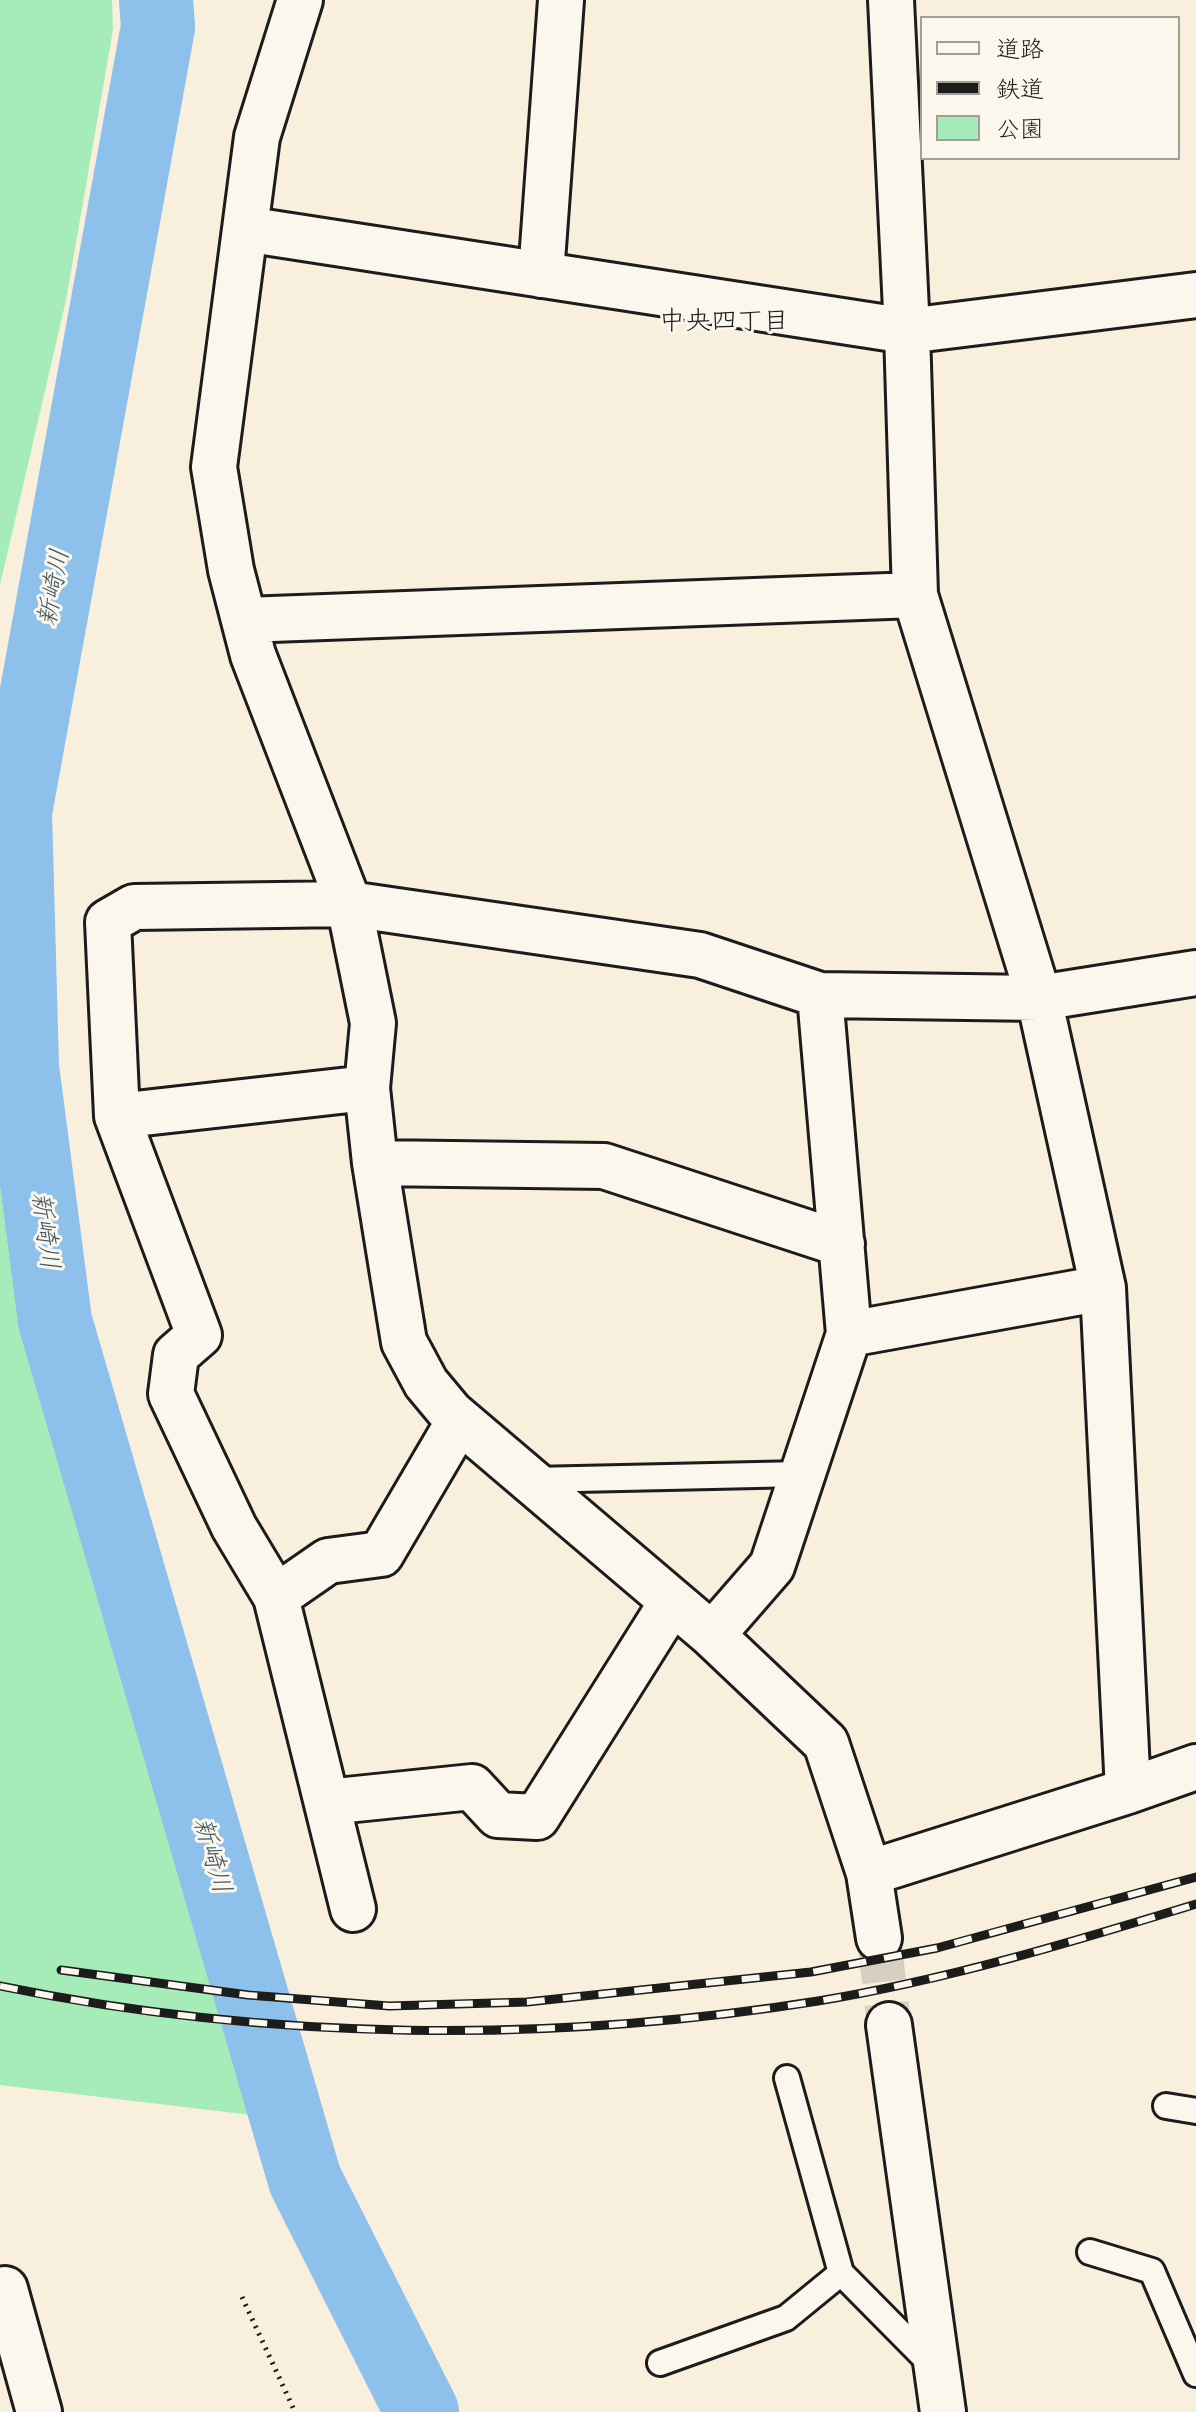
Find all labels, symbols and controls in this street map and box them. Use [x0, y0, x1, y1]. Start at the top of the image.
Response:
legend [920, 16, 1180, 160]
text: 道路 [996, 33, 1044, 67]
text: 鉄道 [996, 73, 1044, 107]
text: 公園 [996, 113, 1044, 147]
district label: 中央四丁目 [659, 308, 789, 340]
water label: 新崎川 [34, 547, 78, 629]
water label: 新崎川 [23, 1190, 63, 1272]
water label: 新崎川 [184, 1814, 236, 1898]

